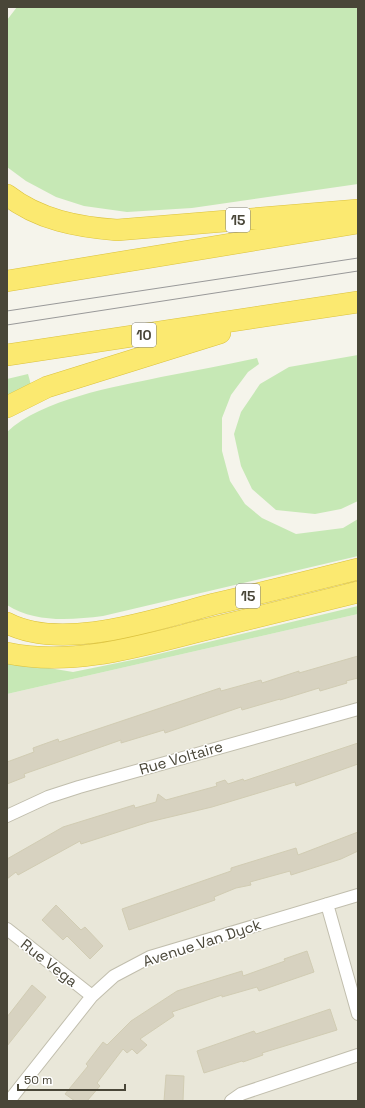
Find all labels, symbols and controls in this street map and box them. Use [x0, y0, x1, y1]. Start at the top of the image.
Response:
road number: 15 [226, 208, 250, 232]
road number: 10 [132, 323, 156, 347]
road number: 15 [236, 584, 260, 608]
street label: Rue Voltaire [137, 736, 225, 779]
street label: Avenue Van Dyck [140, 914, 263, 971]
street label: Rue Vega [17, 934, 82, 991]
scale bar [18, 1066, 125, 1092]
text: 50 m [24, 1072, 52, 1088]

